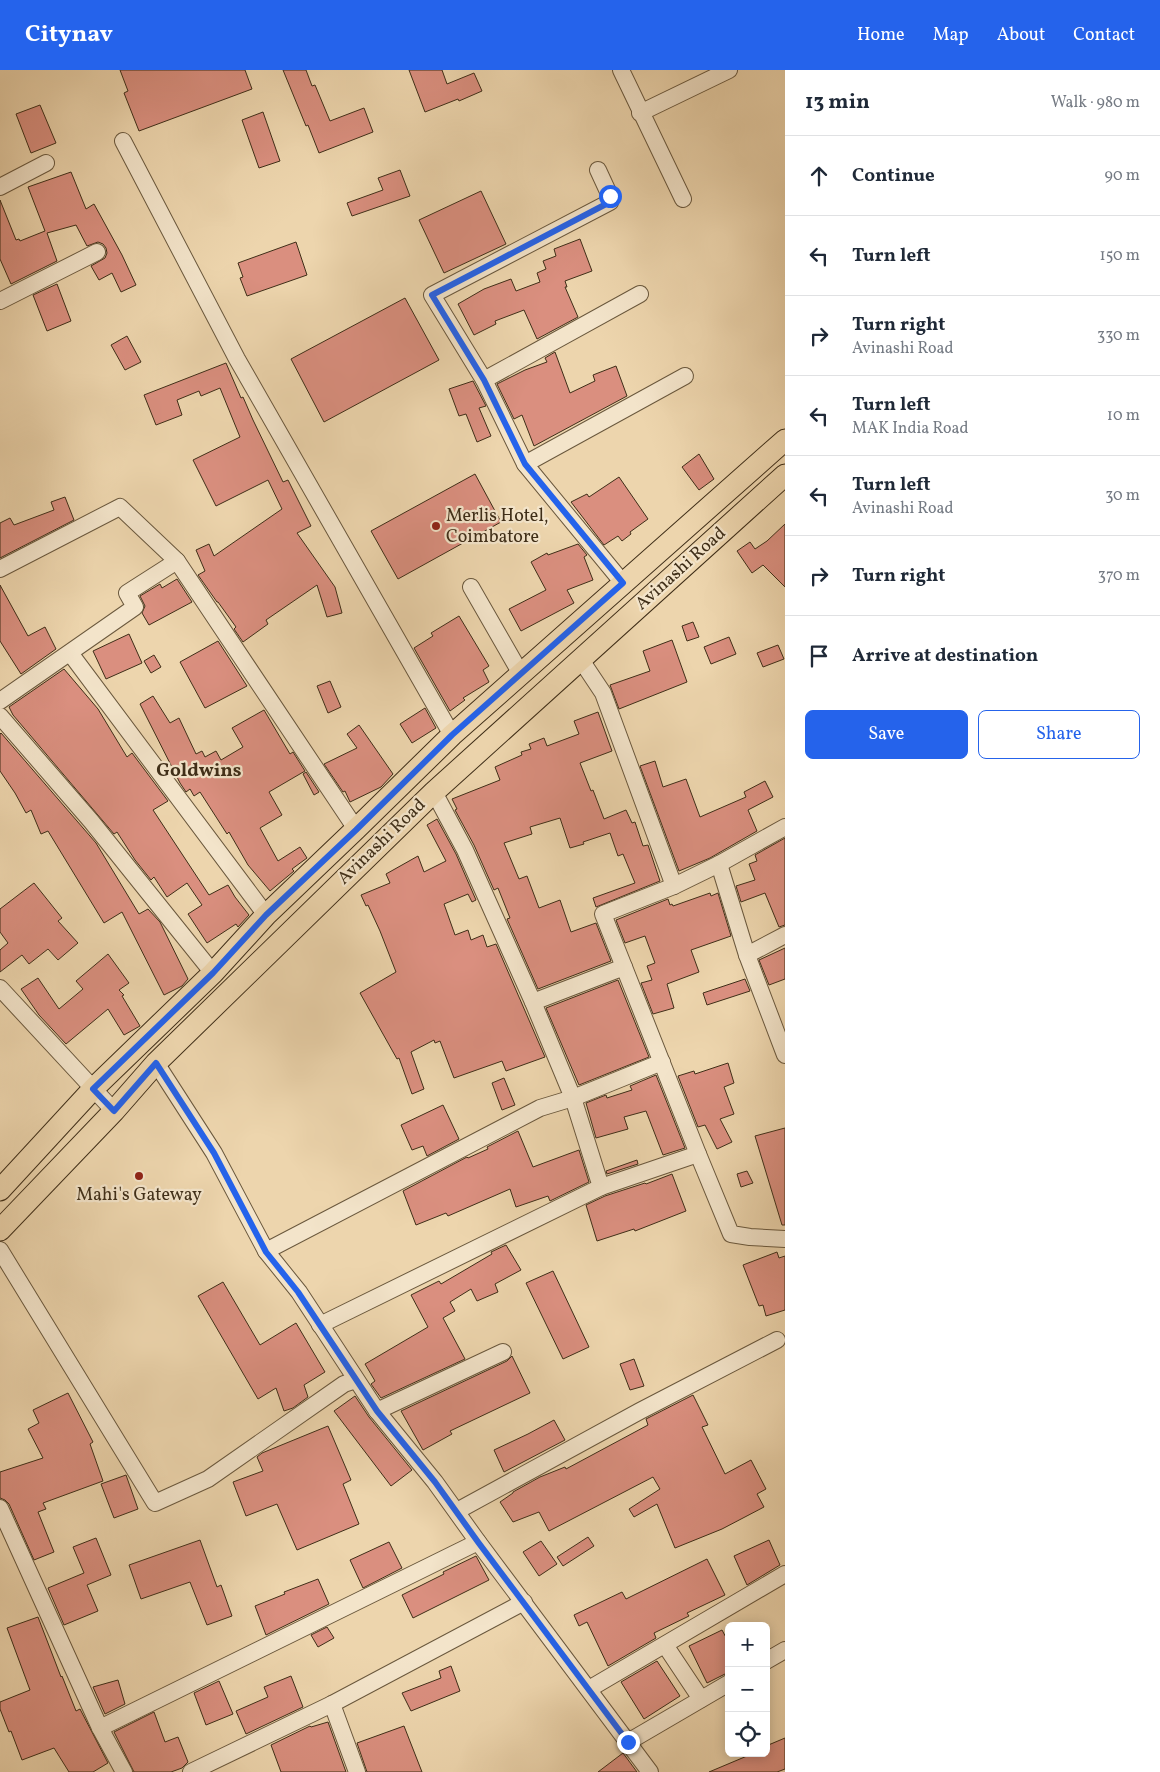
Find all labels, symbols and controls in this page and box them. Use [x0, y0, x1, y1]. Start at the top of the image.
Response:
text: Citynav [25, 18, 113, 52]
text: Home [857, 23, 905, 48]
text: Map [933, 23, 969, 48]
text: About [997, 23, 1045, 48]
text: Contact [1073, 23, 1135, 48]
text: 13 min [805, 88, 870, 117]
text: Walk · 980 m [1051, 92, 1140, 114]
icon: ahead [805, 162, 833, 190]
text: Continue [852, 163, 935, 189]
text: 90 m [1104, 165, 1140, 187]
route start [599, 185, 622, 208]
icon: left [805, 242, 833, 270]
text: Turn left [852, 243, 931, 269]
text: 150 m [1099, 245, 1140, 267]
text: Turn right [852, 312, 945, 338]
icon: right [805, 322, 833, 350]
text: 330 m [1097, 325, 1140, 347]
text: Avinashi Road [852, 338, 954, 360]
text: Turn left [852, 392, 931, 418]
icon: left [805, 402, 833, 430]
text: 10 m [1107, 405, 1140, 427]
text: MAK India Road [852, 418, 969, 440]
text: Turn left [852, 472, 931, 498]
icon: left [805, 482, 833, 510]
text: 30 m [1105, 485, 1140, 507]
text: Avinashi Road [852, 498, 954, 520]
place label: Merlis Hotel, Coimbatore [446, 504, 548, 550]
marker: Merlis Hotel, Coimbatore [430, 520, 442, 532]
street label: Avinashi Road [630, 521, 732, 617]
icon: right [805, 562, 833, 590]
text: Turn right [852, 563, 945, 589]
text: 370 m [1098, 565, 1140, 587]
icon: arrive [805, 642, 833, 670]
text: Arrive at destination [852, 643, 1038, 669]
button: Save [805, 710, 968, 759]
button: Share [978, 710, 1140, 759]
district label: Goldwins [156, 758, 242, 784]
street label: Avinashi Road [332, 793, 432, 891]
marker: Mahi's Gateway [133, 1170, 145, 1182]
place label: Mahi's Gateway [76, 1183, 202, 1208]
map controls [725, 1622, 770, 1757]
button: + [725, 1622, 770, 1667]
button: − [725, 1667, 770, 1712]
button: locate [725, 1712, 770, 1757]
route end [617, 1731, 640, 1754]

